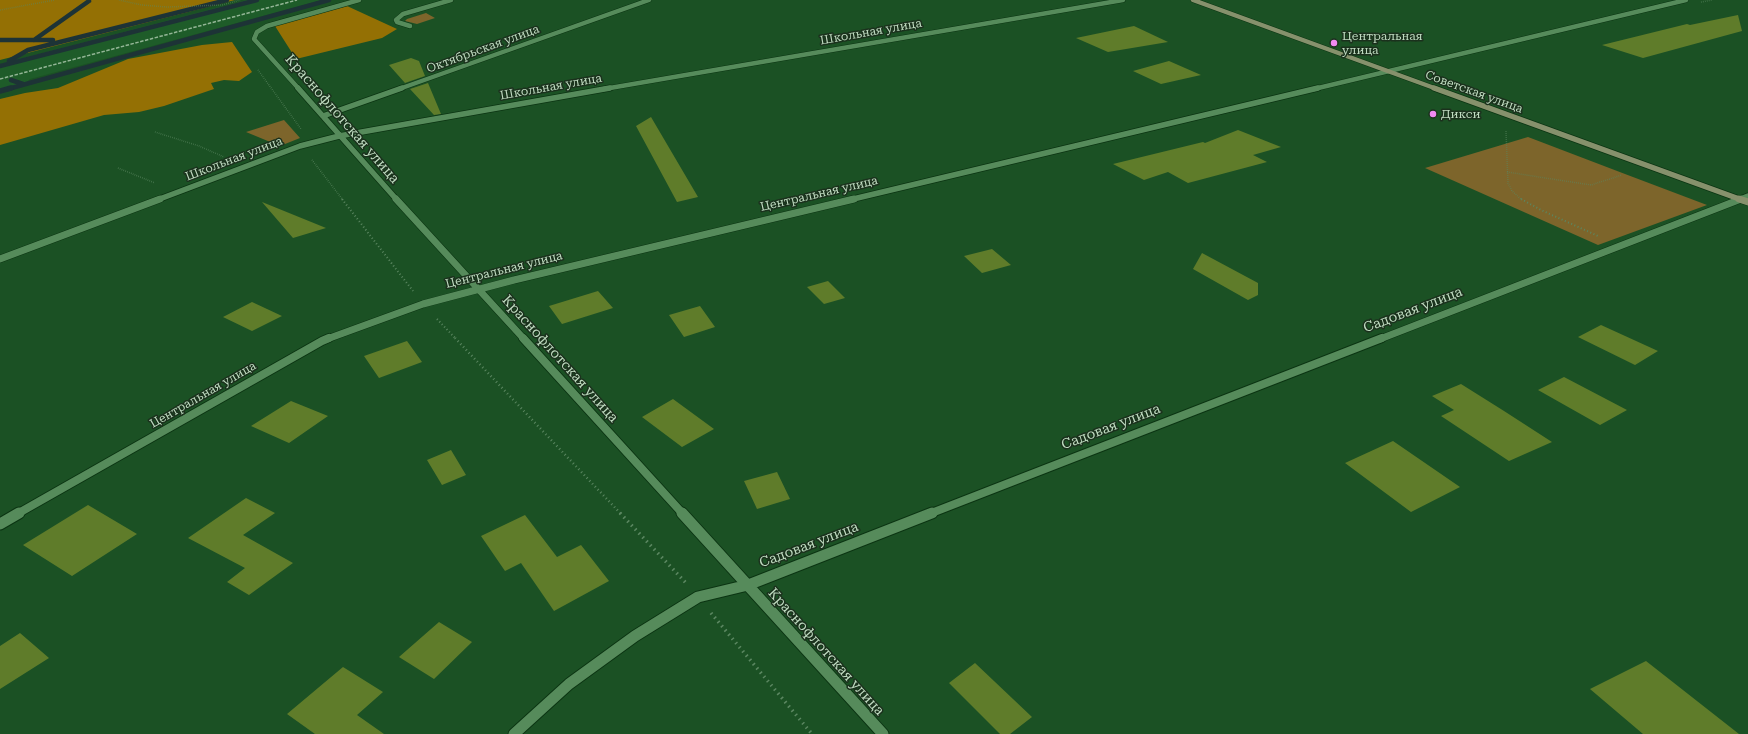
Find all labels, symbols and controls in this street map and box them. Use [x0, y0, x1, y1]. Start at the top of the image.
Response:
street label: Школьная улица [819, 16, 923, 48]
street label: Октябрьская улица [425, 22, 541, 76]
place label: Центральная улица [1342, 29, 1423, 57]
marker: Центральная улица [1329, 38, 1339, 48]
street label: Краснофлотская улица [281, 51, 403, 187]
street label: Советская улица [1423, 68, 1525, 116]
street label: Школьная улица [499, 71, 603, 103]
place label: Дикси [1441, 107, 1481, 121]
marker: Дикси [1428, 109, 1438, 119]
street label: Школьная улица [183, 134, 285, 184]
street label: Центральная улица [759, 173, 879, 215]
street label: Центральная улица [444, 248, 564, 292]
street label: Садовая улица [1361, 283, 1465, 337]
street label: Краснофлотская улица [498, 292, 622, 426]
street label: Центральная улица [147, 359, 259, 431]
street label: Садовая улица [1059, 400, 1163, 454]
street label: Садовая улица [757, 518, 861, 572]
street label: Краснофлотская улица [764, 585, 888, 719]

